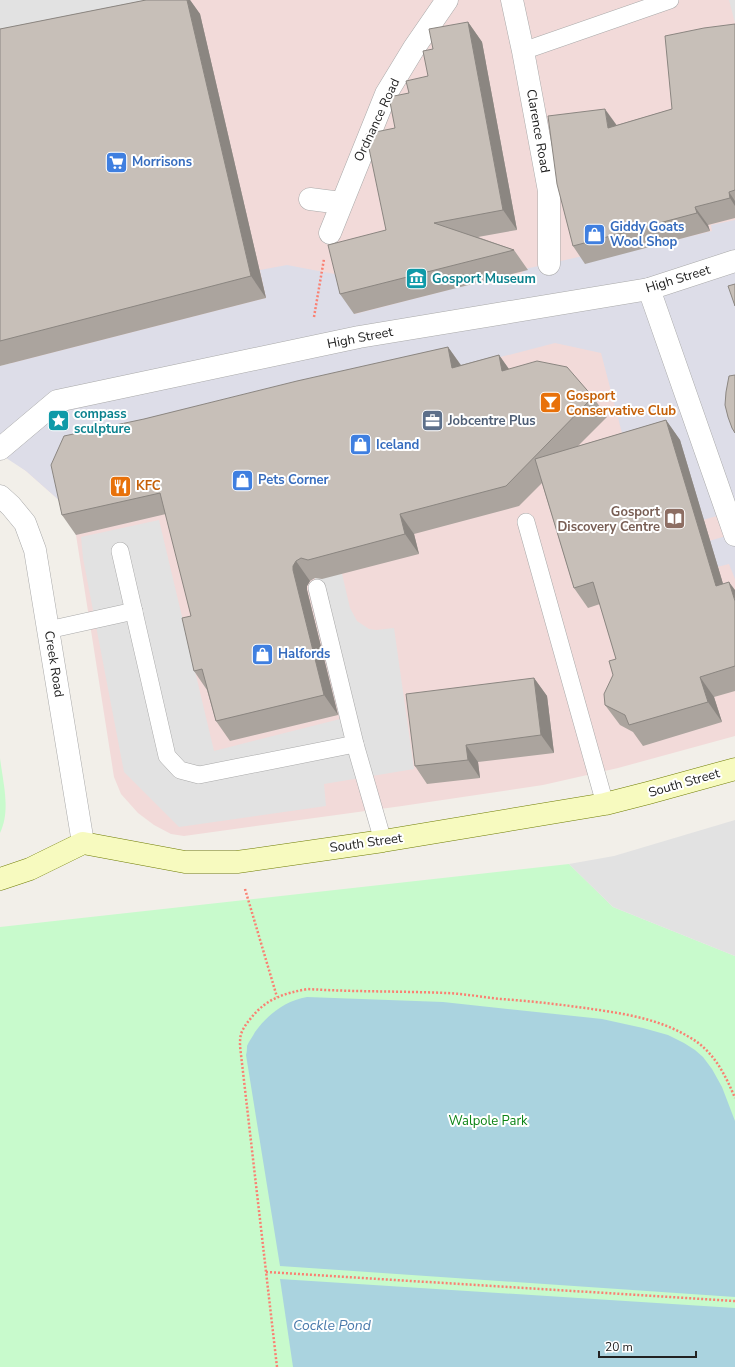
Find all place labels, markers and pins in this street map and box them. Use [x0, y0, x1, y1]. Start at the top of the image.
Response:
supermarket icon: Morrisons [104, 149, 130, 175]
place label: Morrisons [132, 153, 192, 171]
place label: Giddy Goats Wool Shop [610, 218, 684, 251]
shop icon: Giddy Goats Wool Shop [582, 221, 608, 247]
museum icon: Gosport Museum [403, 266, 429, 292]
place label: Gosport Museum [432, 270, 536, 288]
place label: Gosport Conservative Club [566, 387, 676, 420]
bar icon: Gosport Conservative Club [537, 390, 563, 416]
place label: compass sculpture [74, 405, 130, 438]
place icon: compass sculpture [45, 408, 71, 434]
office icon: Jobcentre Plus [420, 408, 446, 434]
place label: Jobcentre Plus [447, 412, 536, 430]
shop icon: Iceland [348, 432, 374, 458]
place label: Iceland [376, 436, 419, 454]
shop icon: Pets Corner [230, 467, 256, 493]
place label: Pets Corner [258, 471, 330, 489]
restaurant icon: KFC [108, 473, 134, 499]
place label: KFC [136, 477, 161, 495]
place label: Gosport Discovery Centre [557, 503, 661, 536]
library icon: Gosport Discovery Centre [662, 506, 688, 532]
shop icon: Halfords [250, 641, 276, 667]
place label: Halfords [278, 645, 330, 663]

